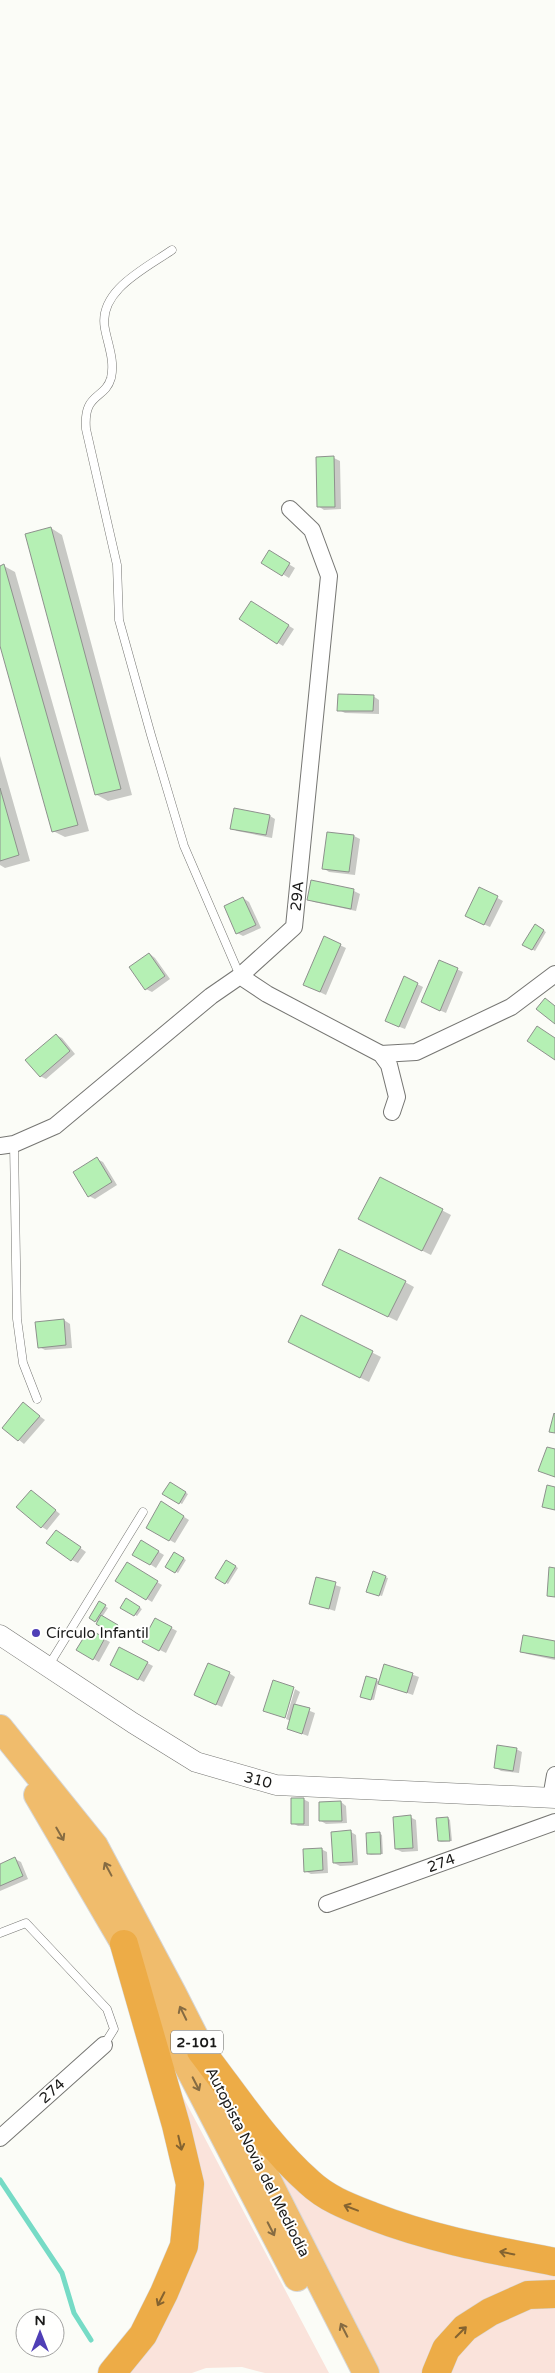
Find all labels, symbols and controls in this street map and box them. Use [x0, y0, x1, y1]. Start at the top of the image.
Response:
street label: 29A [286, 880, 308, 912]
place label: Círculo Infantil [46, 1624, 149, 1642]
marker: Círculo Infantil [30, 1627, 42, 1639]
street label: 310 [242, 1768, 274, 1792]
one-way arrow [56, 1827, 66, 1841]
street label: 274 [425, 1850, 457, 1876]
one-way arrow [102, 1862, 112, 1877]
one-way arrow [178, 2006, 187, 2021]
road number: 2-101 [171, 2030, 223, 2054]
street label: Autopista Novia del Mediodía [202, 2064, 314, 2260]
street label: 274 [35, 2075, 69, 2107]
one-way arrow [191, 2077, 201, 2092]
one-way arrow [176, 2134, 185, 2150]
one-way arrow [344, 2203, 360, 2212]
one-way arrow [266, 2221, 276, 2236]
one-way arrow [500, 2247, 516, 2257]
one-way arrow [156, 2291, 165, 2306]
north arrow [15, 2308, 65, 2358]
text: N [34, 2312, 46, 2329]
one-way arrow [339, 2322, 349, 2337]
one-way arrow [455, 2327, 467, 2339]

